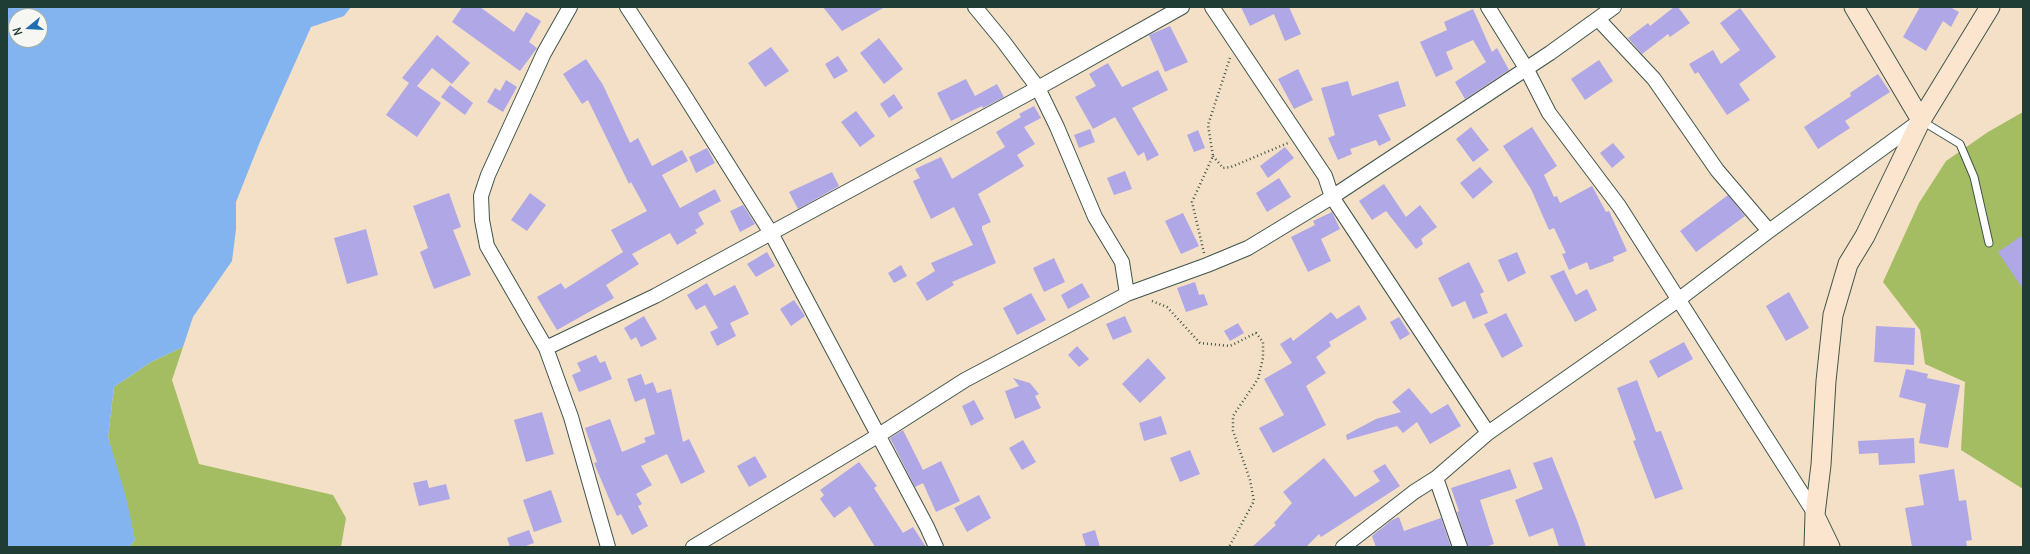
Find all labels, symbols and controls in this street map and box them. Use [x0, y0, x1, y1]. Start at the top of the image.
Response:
north arrow [8, 8, 48, 48]
text: N [10, 26, 25, 37]

